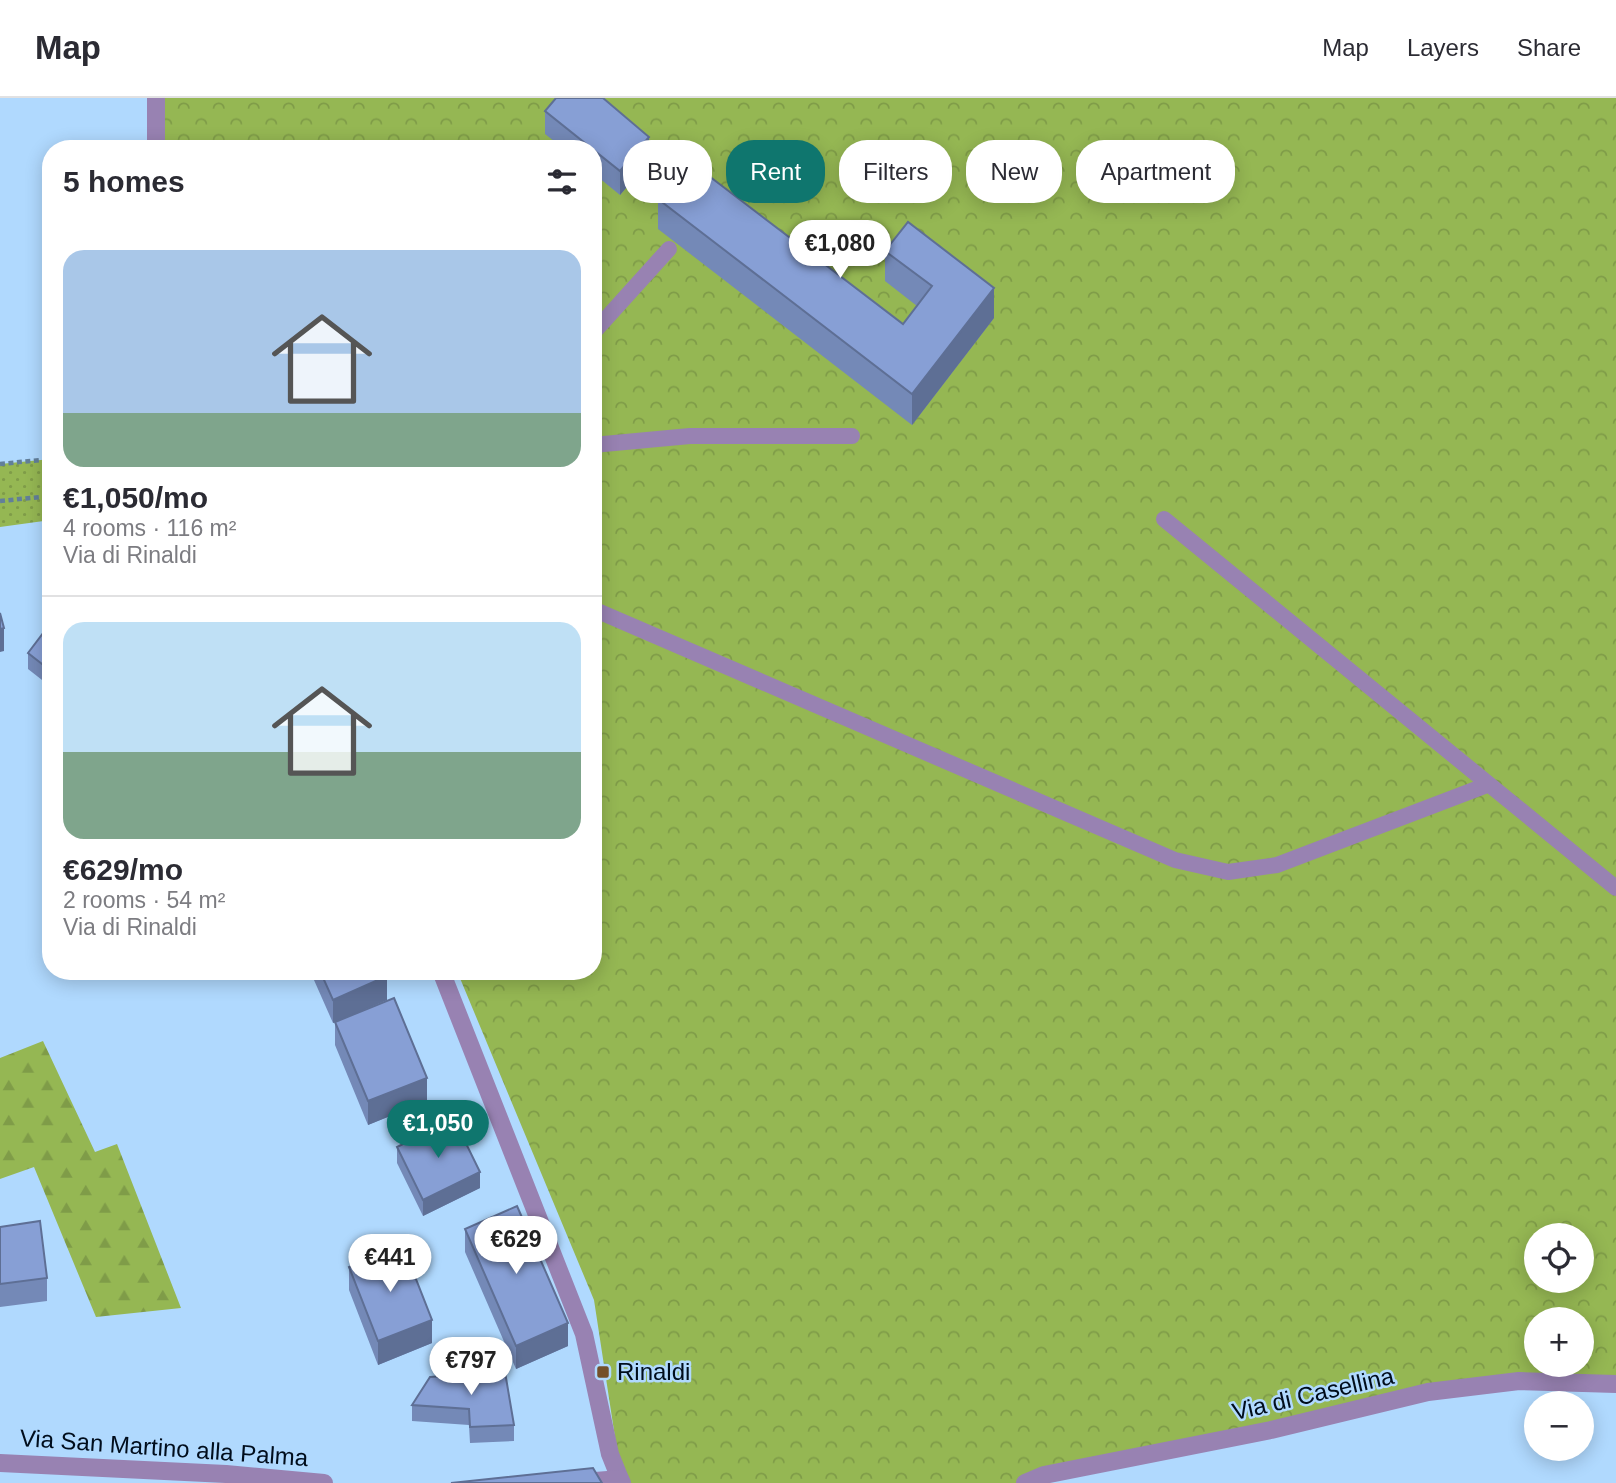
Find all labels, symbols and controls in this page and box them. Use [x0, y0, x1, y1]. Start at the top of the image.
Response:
text: Map [35, 29, 101, 66]
text: Map [1322, 34, 1369, 61]
text: Layers [1407, 34, 1479, 61]
text: Share [1517, 34, 1581, 61]
chip: Buy [623, 140, 712, 203]
chip: Rent [726, 140, 825, 203]
chip: Filters [839, 140, 952, 203]
chip: New [966, 140, 1062, 203]
chip: Apartment [1076, 140, 1235, 203]
icon: filters [543, 163, 581, 201]
text: 5 homes [63, 165, 185, 198]
pin: €1,080 [783, 220, 897, 280]
text: €1,080 [805, 230, 875, 256]
icon: home [259, 296, 385, 422]
text: €1,050/mo [63, 481, 208, 514]
text: 4 rooms · 116 m² [63, 515, 236, 541]
text: Via di Rinaldi [63, 542, 197, 568]
icon: home [259, 668, 385, 794]
text: €629/mo [63, 853, 183, 886]
text: 2 rooms · 54 m² [63, 887, 225, 913]
text: Via di Rinaldi [63, 914, 197, 940]
pin: €1,050 [381, 1100, 495, 1160]
text: €1,050 [403, 1110, 473, 1136]
pin: €629 [475, 1216, 557, 1276]
map controls [1524, 1223, 1594, 1461]
button: locate [1524, 1223, 1594, 1293]
text: €629 [490, 1226, 542, 1252]
pin: €441 [349, 1234, 431, 1294]
text: €441 [364, 1244, 416, 1270]
button: + [1524, 1307, 1594, 1377]
pin: €797 [430, 1338, 512, 1397]
text: €797 [445, 1347, 497, 1373]
place label: Rinaldi [617, 1358, 690, 1385]
street label: Via di Casellina [1229, 1362, 1397, 1425]
marker: Rinaldi [595, 1364, 611, 1380]
button: − [1524, 1391, 1594, 1461]
street label: Via San Martino alla Palma [19, 1424, 310, 1471]

